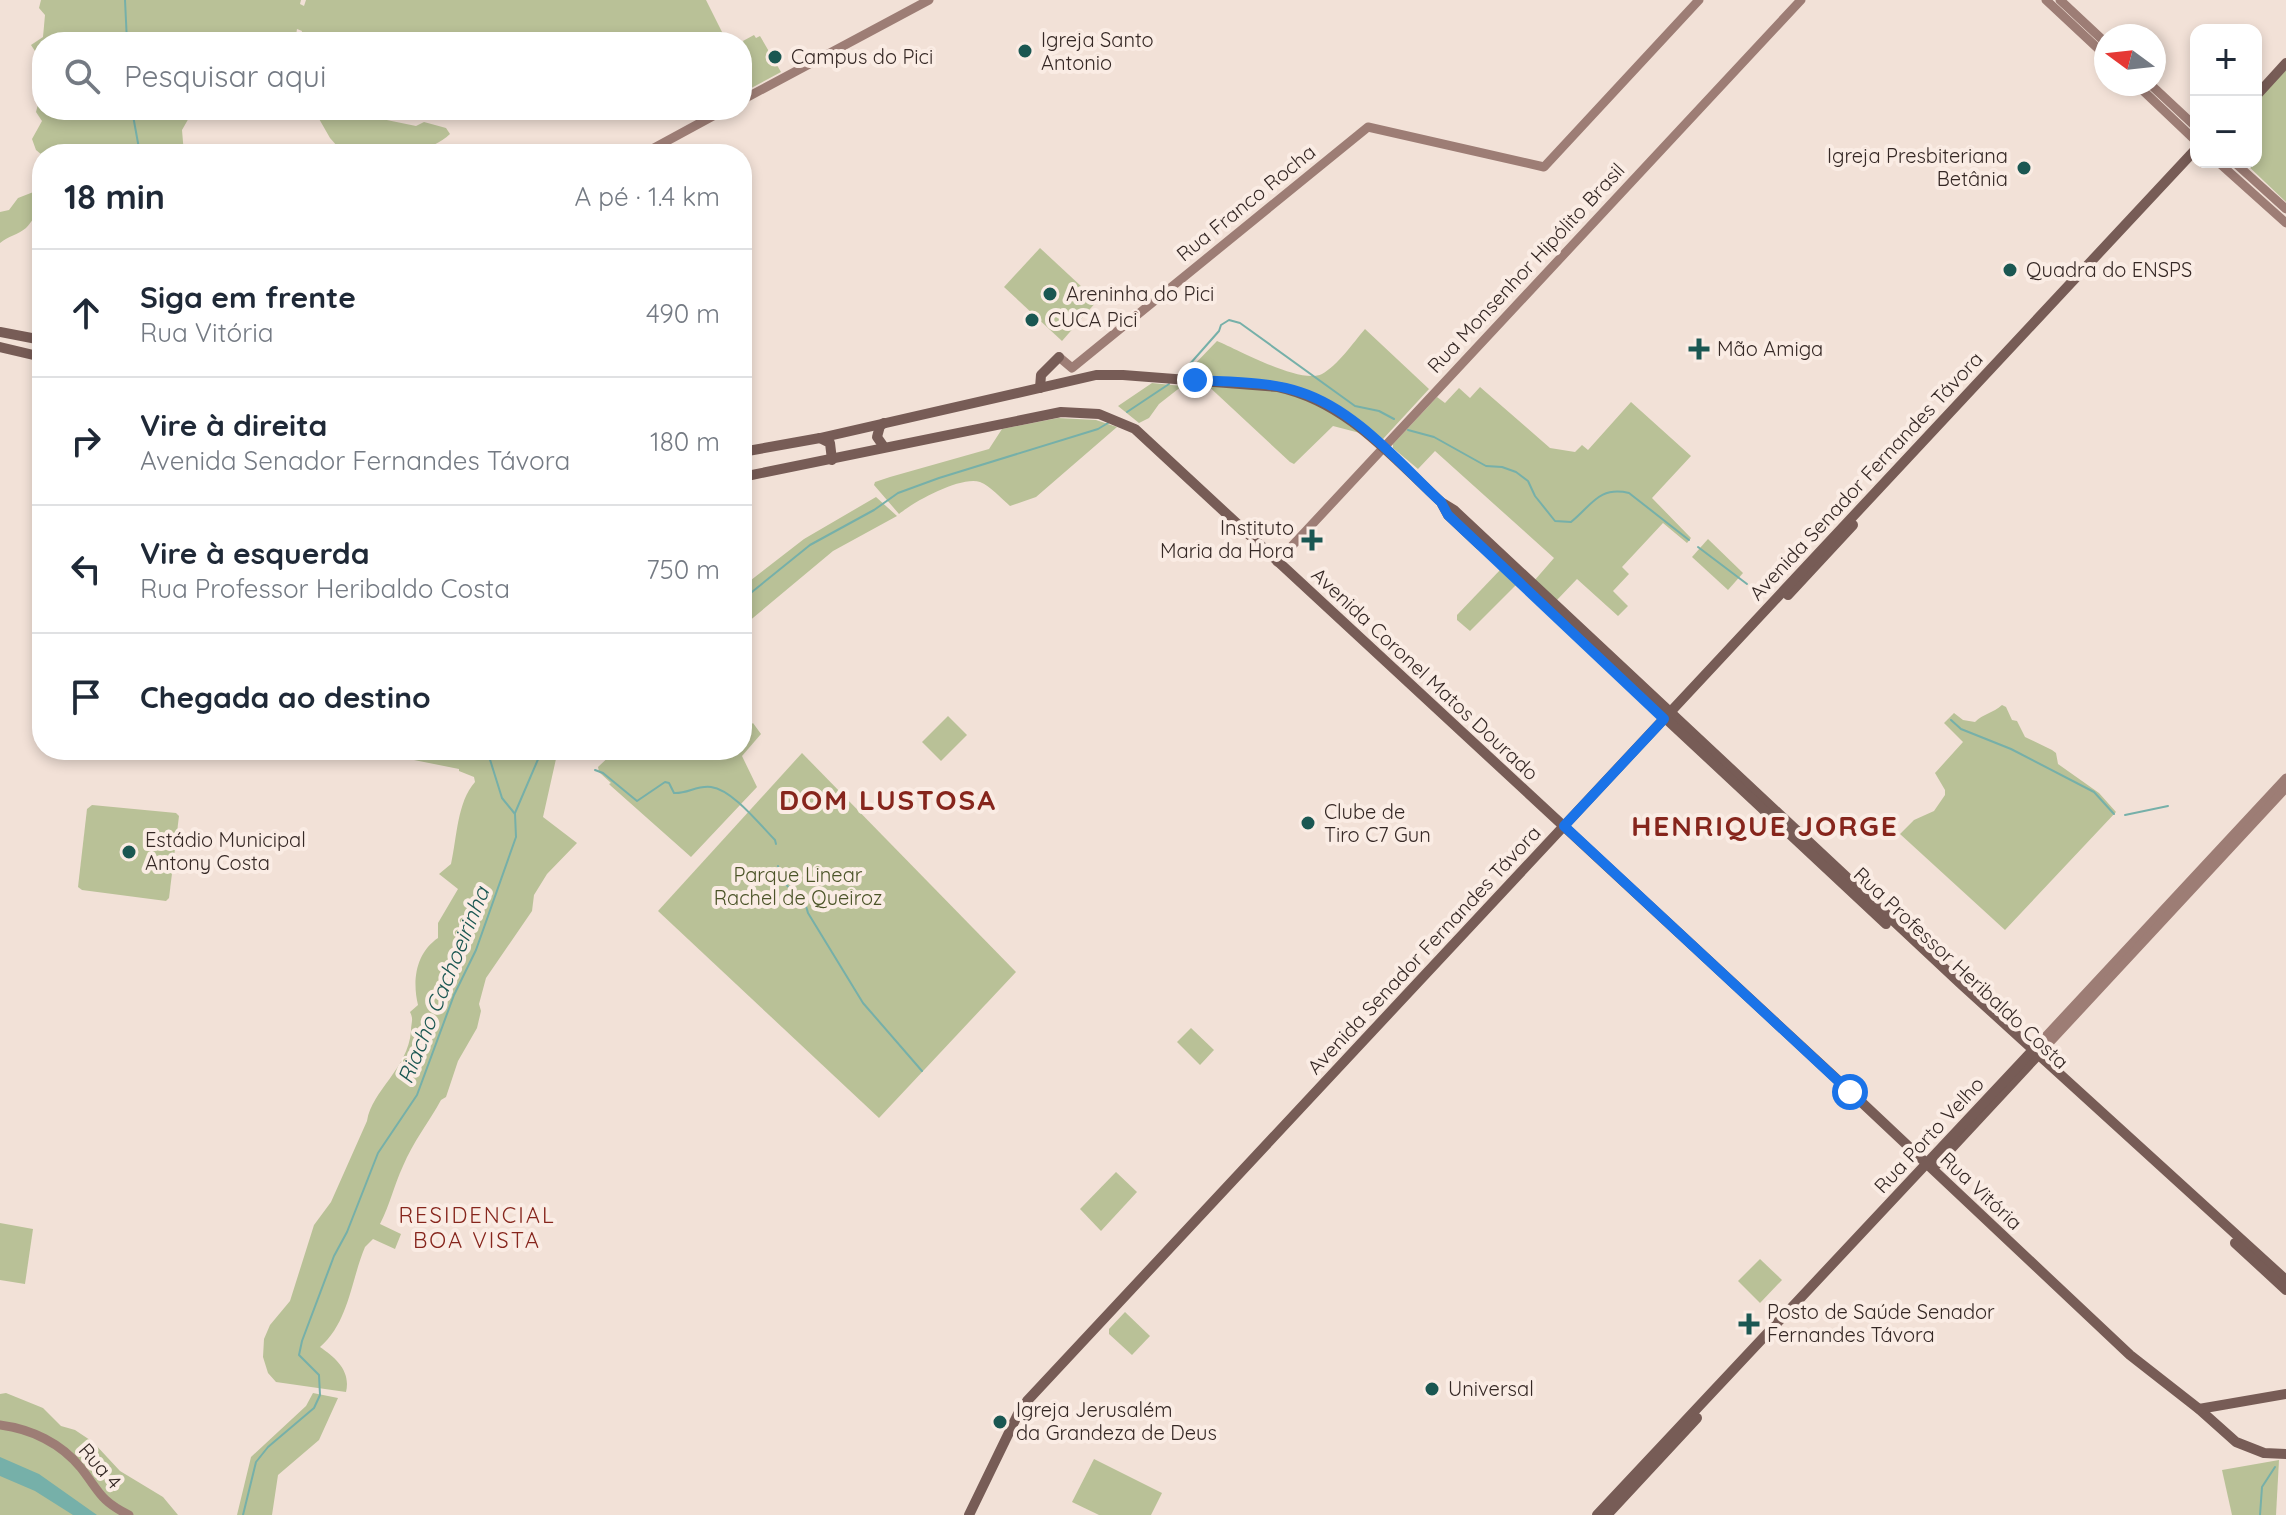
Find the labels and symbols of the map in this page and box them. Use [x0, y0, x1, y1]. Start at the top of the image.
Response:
north arrow [2094, 24, 2166, 96]
place label: Igreja Santo Antonio [1041, 27, 1154, 75]
marker: Igreja Santo Antonio [1016, 42, 1034, 60]
place label: Campus do Pici [791, 44, 933, 69]
marker: Campus do Pici [766, 48, 784, 66]
street label: Rua Franco Rocha [1171, 139, 1320, 266]
place label: Igreja Presbiteriana Betânia [1827, 143, 2008, 191]
street label: Rua Monsenhor Hipólito Brasil [1422, 157, 1630, 378]
marker: Igreja Presbiteriana Betânia [2015, 159, 2033, 177]
place label: Quadra do ENSPS [2026, 257, 2192, 282]
marker: Quadra do ENSPS [2001, 261, 2019, 279]
place label: Areninha do Pici [1066, 281, 1214, 306]
marker: Areninha do Pici [1041, 285, 1059, 303]
place label: CUCA Pici [1048, 307, 1138, 332]
marker: CUCA Pici [1023, 311, 1041, 329]
place label: Mão Amiga [1717, 336, 1823, 361]
marker: Mão Amiga [1688, 338, 1710, 360]
street label: Avenida Senador Fernandes Távora [1744, 346, 1988, 605]
route end [1177, 362, 1213, 398]
place label: Instituto Maria da Hora [1160, 515, 1294, 563]
marker: Instituto Maria da Hora [1301, 529, 1323, 551]
street label: Avenida Coronel Matos Dourado [1307, 562, 1544, 785]
district label: DOM LUSTOSA [779, 782, 997, 817]
place label: Clube de Tiro C7 Gun [1324, 799, 1431, 847]
district label: HENRIQUE JORGE [1631, 808, 1899, 843]
marker: Clube de Tiro C7 Gun [1299, 814, 1317, 832]
street label: Avenida Senador Fernandes Távora [1302, 820, 1546, 1079]
place label: Estádio Municipal Antony Costa [145, 827, 306, 875]
marker: Estádio Municipal Antony Costa [120, 843, 138, 861]
street label: Rua Professor Heribaldo Costa [1849, 861, 2074, 1074]
park label: Parque Linear Rachel de Queiroz [714, 862, 882, 910]
water label: Riacho Cachoeirinha [391, 881, 496, 1087]
street label: Rua Porto Velho [1868, 1071, 1989, 1198]
route start [1832, 1074, 1868, 1110]
street label: Rua Vitória [1935, 1146, 2027, 1235]
district label: RESIDENCIAL BOA VISTA [398, 1201, 556, 1254]
place label: Posto de Saúde Senador Fernandes Távora [1767, 1299, 1995, 1347]
marker: Posto de Saúde Senador Fernandes Távora [1738, 1313, 1760, 1335]
place label: Universal [1448, 1376, 1534, 1401]
marker: Universal [1423, 1380, 1441, 1398]
place label: Igreja Jerusalém da Grandeza de Deus [1016, 1397, 1217, 1445]
marker: Igreja Jerusalém da Grandeza de Deus [991, 1413, 1009, 1431]
street label: Rua 4 [74, 1438, 127, 1494]

